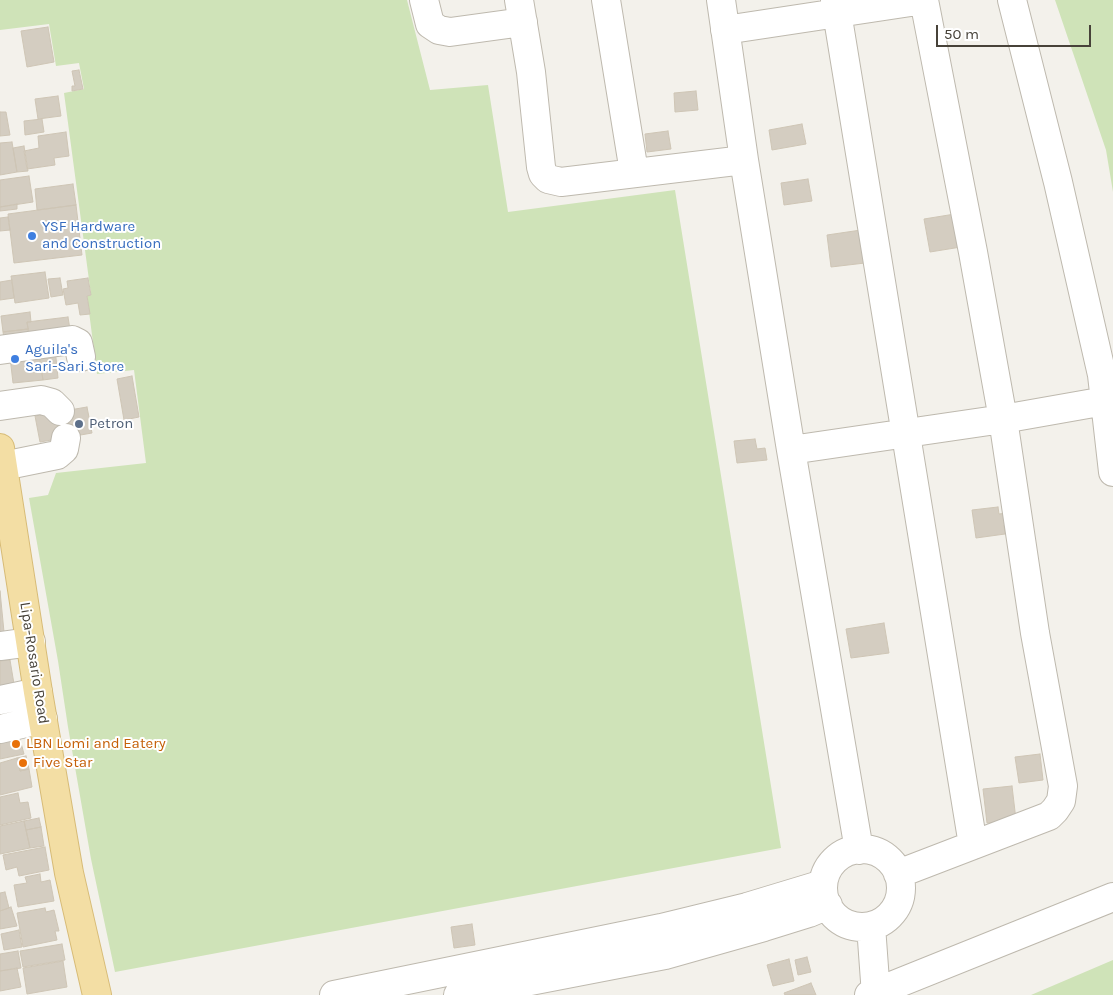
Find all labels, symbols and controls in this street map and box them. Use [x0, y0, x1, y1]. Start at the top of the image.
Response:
scale bar [938, 15, 1093, 47]
text: 50 m [944, 25, 979, 43]
place label: YSF Hardware and Construction [42, 218, 161, 253]
marker: YSF Hardware and Construction [26, 230, 38, 242]
place label: Aguila's Sari-Sari Store [25, 341, 124, 376]
marker: Aguila's Sari-Sari Store [9, 353, 21, 365]
place label: Petron [89, 415, 133, 433]
marker: Petron [73, 418, 85, 430]
street label: Lipa-Rosario Road [15, 601, 53, 725]
place label: LBN Lomi and Eatery [26, 735, 166, 753]
marker: LBN Lomi and Eatery [10, 738, 22, 750]
place label: Five Star [33, 754, 93, 772]
marker: Five Star [17, 757, 29, 769]

